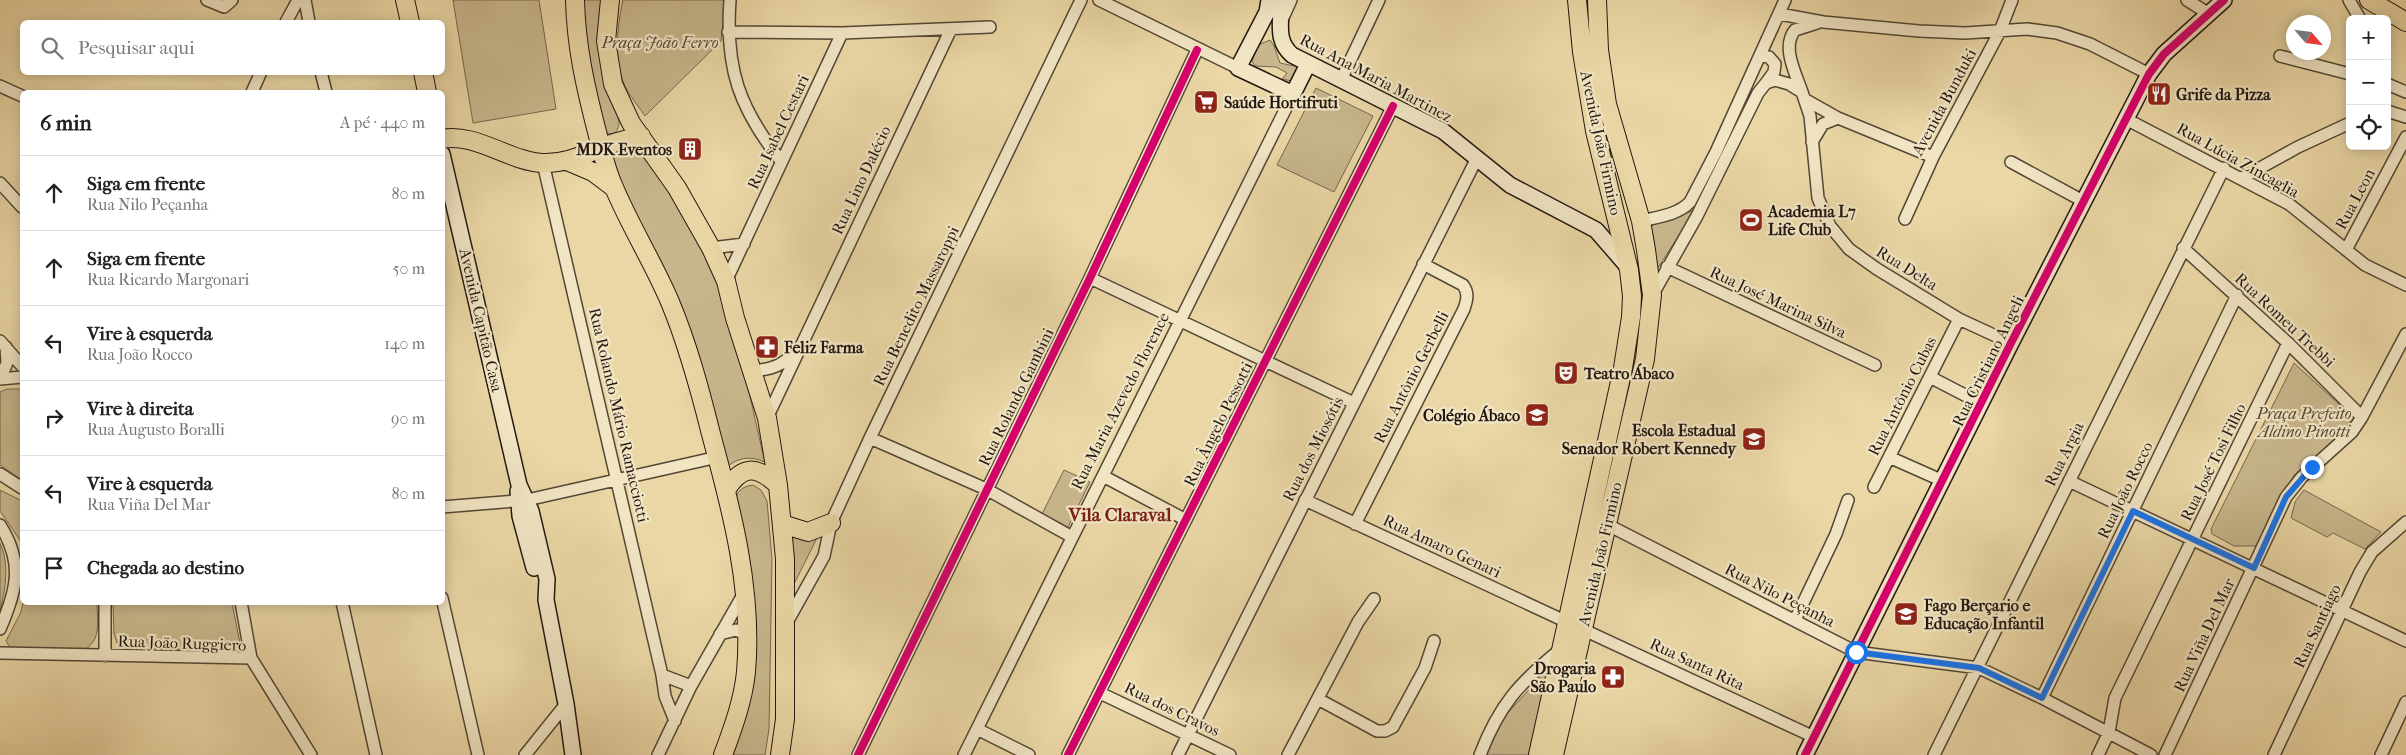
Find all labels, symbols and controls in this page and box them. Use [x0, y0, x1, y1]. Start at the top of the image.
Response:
north arrow [2286, 15, 2331, 60]
map controls [2346, 15, 2391, 150]
button: + [2346, 15, 2391, 60]
search box [20, 20, 445, 75]
street label: Rua Ana Maria Martinez [1297, 30, 1455, 126]
park label: Praça João Ferro [600, 33, 719, 52]
icon: search [38, 34, 66, 62]
text: Pesquisar aqui [78, 37, 195, 59]
street label: Avenida Bunduki [1907, 45, 1980, 160]
button: − [2346, 60, 2391, 105]
street label: Avenida João Firmino [1576, 68, 1626, 217]
street label: Rua Isabel Cestari [743, 72, 813, 192]
restaurant icon: Grife da Pizza [2146, 81, 2172, 107]
place label: Grife da Pizza [2176, 85, 2271, 104]
supermarket icon: Saúde Hortifruti [1193, 89, 1219, 115]
place label: Saúde Hortifruti [1224, 93, 1338, 112]
button: locate [2346, 105, 2391, 150]
text: 6 min [40, 111, 92, 135]
text: A pé · 440 m [340, 113, 425, 132]
street label: Rua Lúcia Zincaglia [2174, 119, 2303, 202]
street label: Rua Lino Dalécio [827, 123, 895, 237]
building icon: MDK Eventos [677, 136, 703, 162]
place label: MDK Eventos [575, 140, 672, 159]
street label: Rua Leon [2331, 165, 2379, 233]
text: Siga em frente [87, 173, 205, 195]
icon: ahead [40, 179, 68, 207]
text: 80 m [391, 184, 425, 203]
text: Rua Nilo Peçanha [87, 195, 208, 214]
place label: Academia L7 Life Club [1767, 202, 1856, 239]
sports icon: Academia L7 Life Club [1738, 207, 1764, 233]
street label: Rua Benedito Massaroppi [869, 223, 963, 389]
street label: Rua Delta [1873, 242, 1942, 295]
street label: Avenida Capitão Casa [455, 245, 507, 394]
text: Siga em frente [87, 248, 205, 270]
icon: ahead [40, 254, 68, 282]
text: 50 m [393, 259, 425, 278]
street label: Rua José Marina Silva [1707, 262, 1850, 342]
street label: Rua Romeu Trebbi [2231, 269, 2339, 371]
text: Rua Ricardo Margonari [87, 270, 249, 289]
street label: Rua Cristiano Angeli [1948, 292, 2028, 430]
street label: Rua Rolando Mário Ramacciotti [585, 306, 653, 524]
street label: Rua Antônio Gerbelli [1369, 307, 1453, 446]
street label: Rua Maria Azevedo Florence [1067, 309, 1173, 493]
text: Vire à esquerda [87, 323, 213, 345]
street label: Rua Rolando Gambini [974, 325, 1058, 469]
icon: left [40, 329, 68, 357]
street label: Rua Antônio Cubas [1864, 333, 1940, 459]
text: 140 m [384, 334, 425, 353]
pharmacy icon: Feliz Farma [754, 334, 780, 360]
place label: Feliz Farma [783, 338, 864, 357]
text: Rua João Rocco [87, 345, 193, 364]
street label: Rua Ângelo Pessotti [1179, 358, 1257, 489]
theatre icon: Teatro Ábaco [1553, 360, 1579, 386]
place label: Teatro Ábaco [1583, 363, 1674, 383]
street label: Rua dos Miosótis [1278, 393, 1348, 505]
text: Vire à direita [87, 398, 194, 420]
street label: Rua José Tosi Filho [2176, 400, 2250, 524]
school or university icon: Colégio Ábaco [1524, 402, 1550, 428]
icon: right [40, 404, 68, 432]
park label: Praça Prefeito Aldino Pinotti [2256, 404, 2352, 441]
place label: Colégio Ábaco [1423, 405, 1520, 426]
text: 90 m [391, 409, 425, 428]
street label: Rua Argia [2040, 418, 2088, 489]
text: Rua Augusto Boralli [87, 420, 225, 439]
place label: Escola Estadual Senador Robert Kennedy [1562, 421, 1737, 459]
school or university icon: Escola Estadual Senador Robert Kennedy [1741, 426, 1767, 452]
street label: Rua João Rocco [2093, 438, 2157, 542]
route end [2301, 456, 2324, 479]
text: Vire à esquerda [87, 473, 213, 495]
icon: left [40, 479, 68, 507]
street label: Avenida João Firmino [1574, 480, 1626, 629]
text: 80 m [391, 484, 425, 503]
text: Rua Viña Del Mar [87, 495, 210, 514]
district label: Vila Claraval [1068, 504, 1172, 526]
street label: Rua Amaro Genari [1380, 510, 1504, 582]
icon: arrive [40, 554, 68, 582]
text: Chegada ao destino [87, 557, 244, 579]
street label: Rua Nilo Peçanha [1722, 559, 1839, 631]
street label: Rua Viña Del Mar [2169, 575, 2239, 695]
street label: Rua Santiago [2289, 581, 2345, 671]
place label: Fago Berçario e Educação Infantil [1923, 596, 2045, 634]
school or university icon: Fago Berçario e Educação Infantil [1893, 601, 1919, 627]
street label: Rua João Ruggiero [117, 631, 247, 655]
street label: Rua Santa Rita [1647, 634, 1748, 694]
route start [1845, 641, 1868, 664]
place label: Drogaria São Paulo [1530, 659, 1597, 696]
pharmacy icon: Drogaria São Paulo [1600, 664, 1626, 690]
street label: Rua dos Cravos [1121, 678, 1223, 740]

